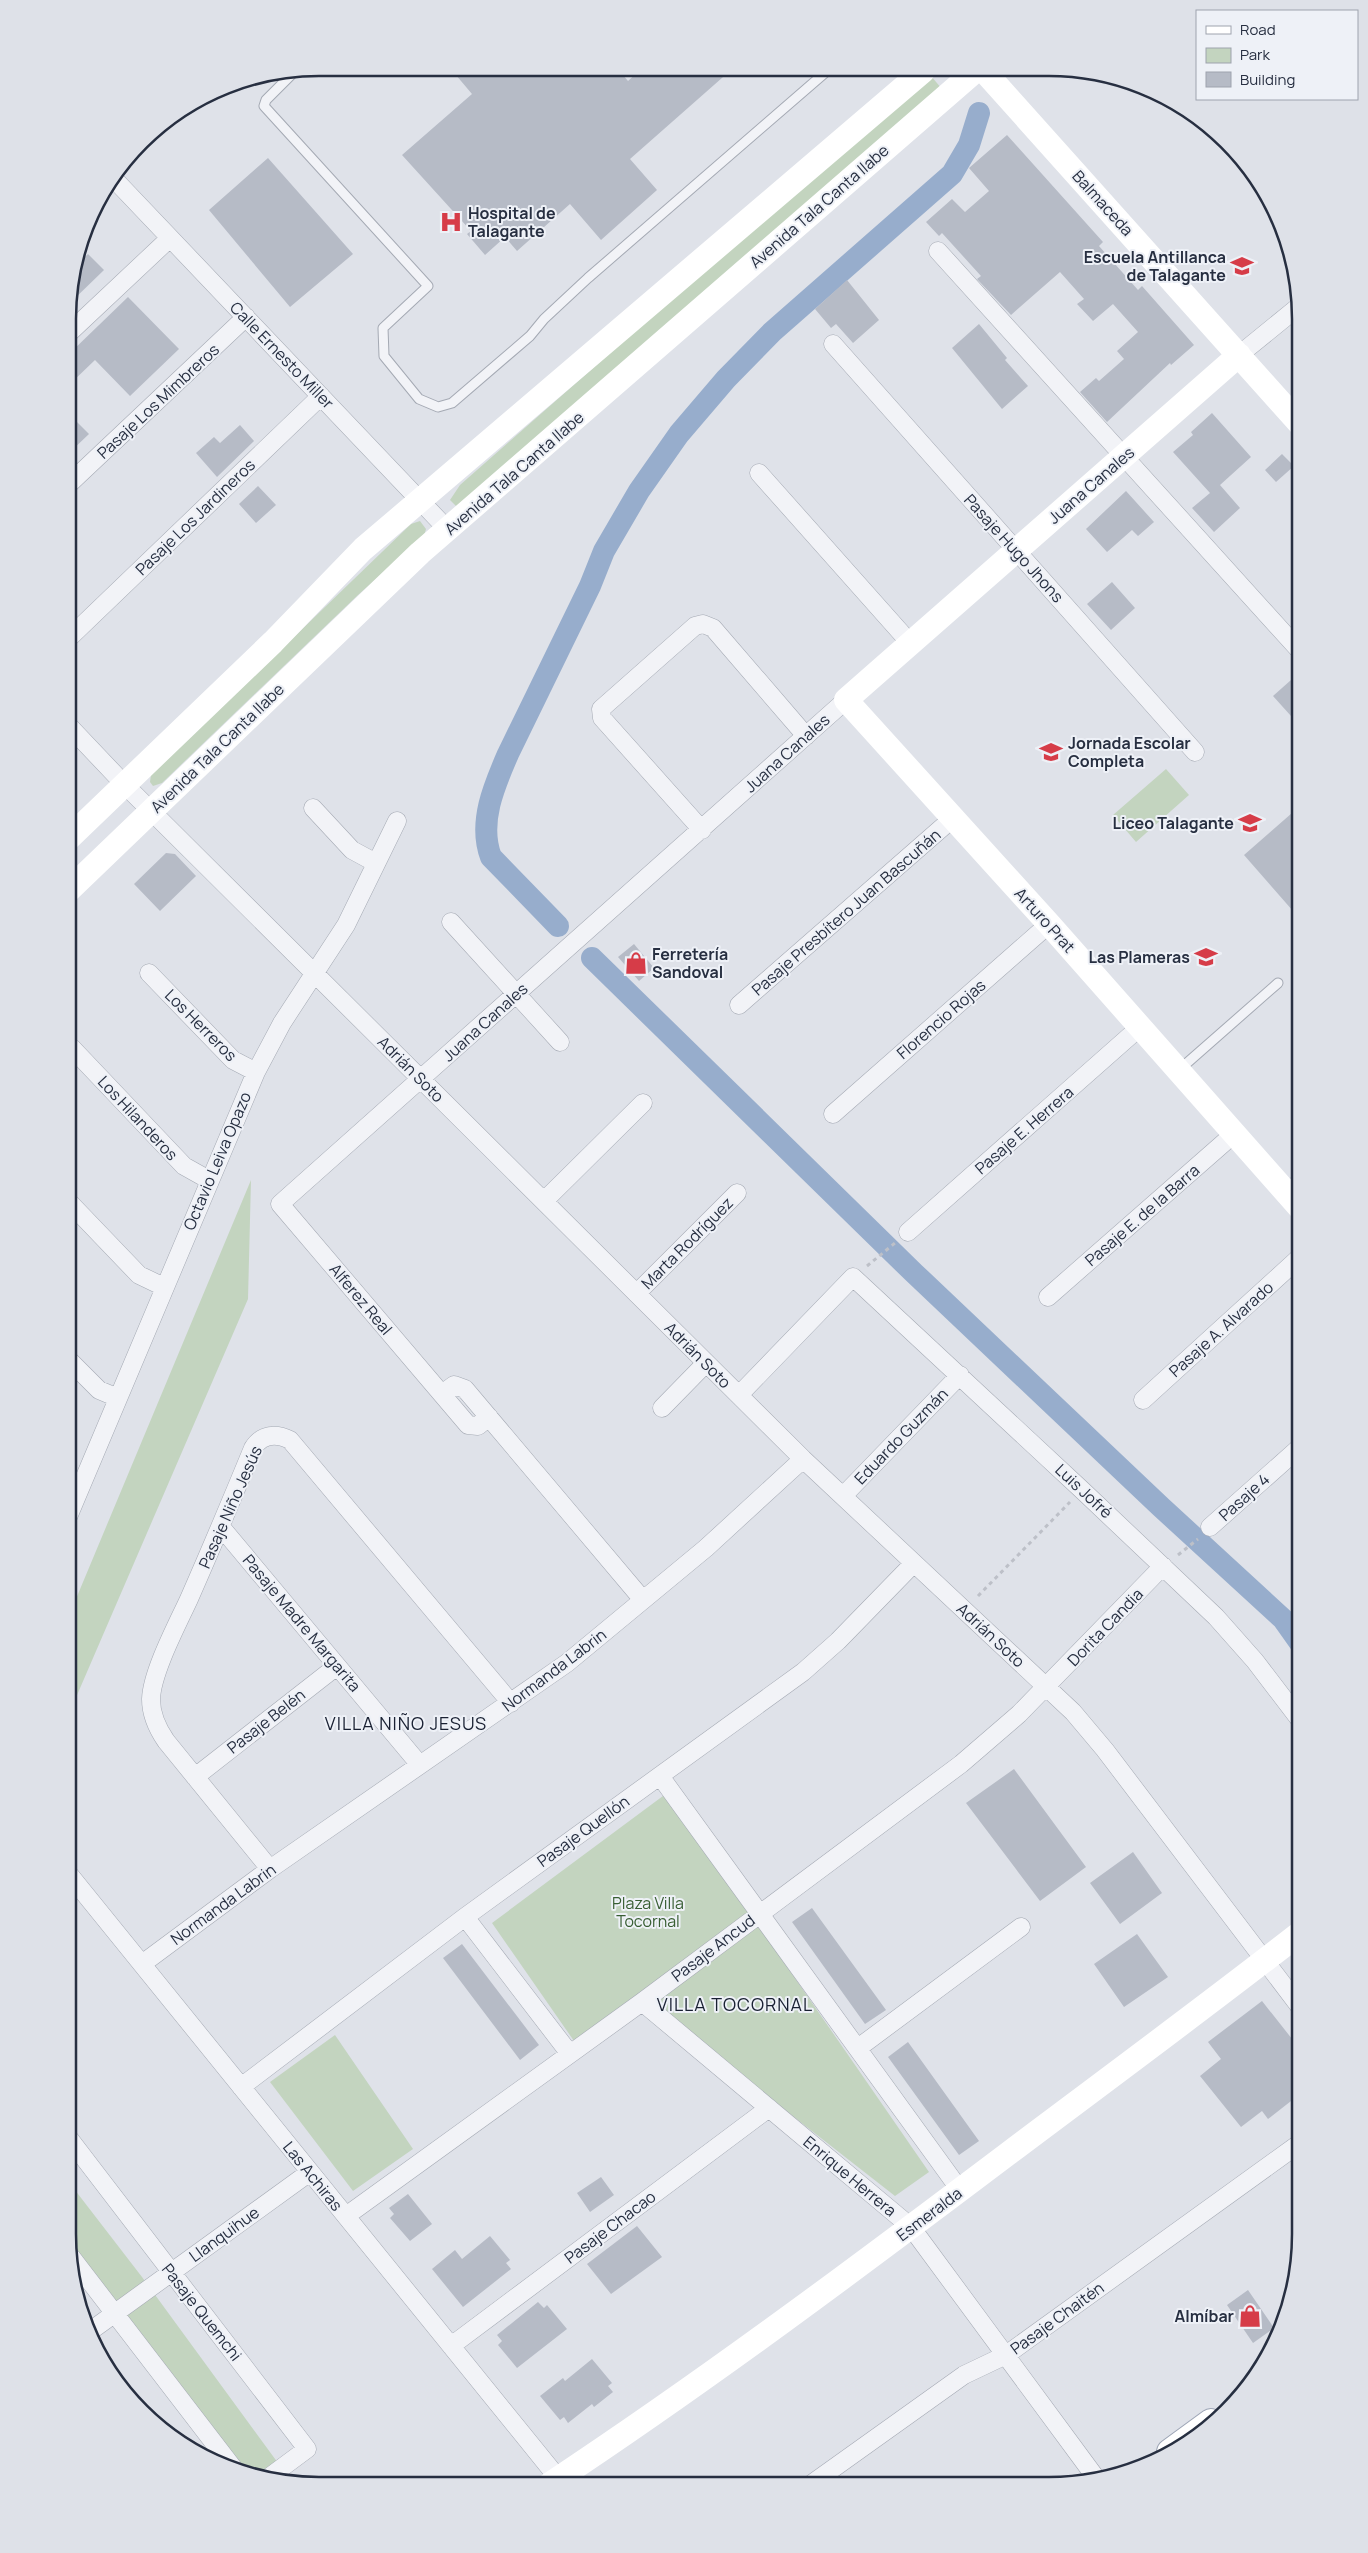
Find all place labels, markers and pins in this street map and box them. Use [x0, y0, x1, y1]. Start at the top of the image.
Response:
place label: Hospital de Talagante [468, 202, 556, 242]
hospital icon: Hospital de Talagante [438, 209, 464, 235]
place label: Escuela Antillanca de Talagante [1084, 246, 1226, 286]
school or university icon: Escuela Antillanca de Talagante [1229, 253, 1255, 279]
place label: Jornada Escolar Completa [1068, 732, 1191, 772]
school or university icon: Jornada Escolar Completa [1038, 739, 1064, 765]
school or university icon: Liceo Talagante [1237, 810, 1263, 836]
place label: Liceo Talagante [1113, 812, 1234, 834]
place label: Ferretería Sandoval [652, 943, 728, 983]
school or university icon: Las Plameras [1193, 944, 1219, 970]
place label: Las Plameras [1089, 946, 1190, 968]
shop icon: Ferretería Sandoval [623, 950, 649, 976]
shop icon: Almíbar [1237, 2303, 1263, 2329]
place label: Almíbar [1174, 2305, 1234, 2327]

